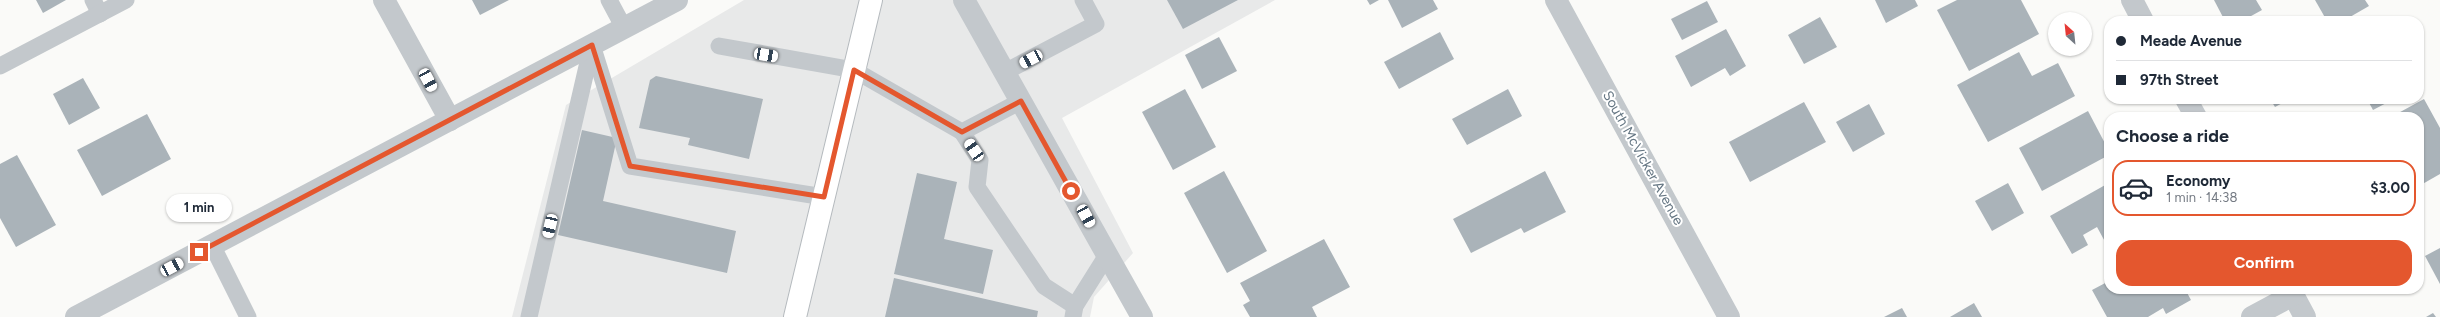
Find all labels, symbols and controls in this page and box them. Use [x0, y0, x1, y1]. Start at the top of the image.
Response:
north arrow [2048, 12, 2092, 56]
map controls [2048, 12, 2092, 56]
text: Meade Avenue [2140, 32, 2242, 50]
car [753, 47, 779, 63]
car [1018, 48, 1044, 70]
car [417, 67, 439, 93]
text: 97th Street [2140, 71, 2219, 89]
street label: South McVicker Avenue [1599, 88, 1687, 228]
text: Choose a ride [2116, 125, 2229, 147]
car [962, 137, 986, 163]
icon: car [2118, 170, 2154, 206]
text: Economy [2166, 172, 2231, 190]
text: $3.00 [2370, 179, 2410, 197]
route start [1062, 182, 1080, 200]
text: 1 min · 14:38 [2166, 190, 2237, 205]
callout: 1 min [166, 194, 232, 222]
text: 1 min [184, 200, 214, 215]
car [1075, 203, 1097, 229]
car [541, 213, 559, 239]
button: Confirm [2116, 240, 2412, 286]
route end [190, 243, 208, 261]
car [159, 256, 185, 278]

